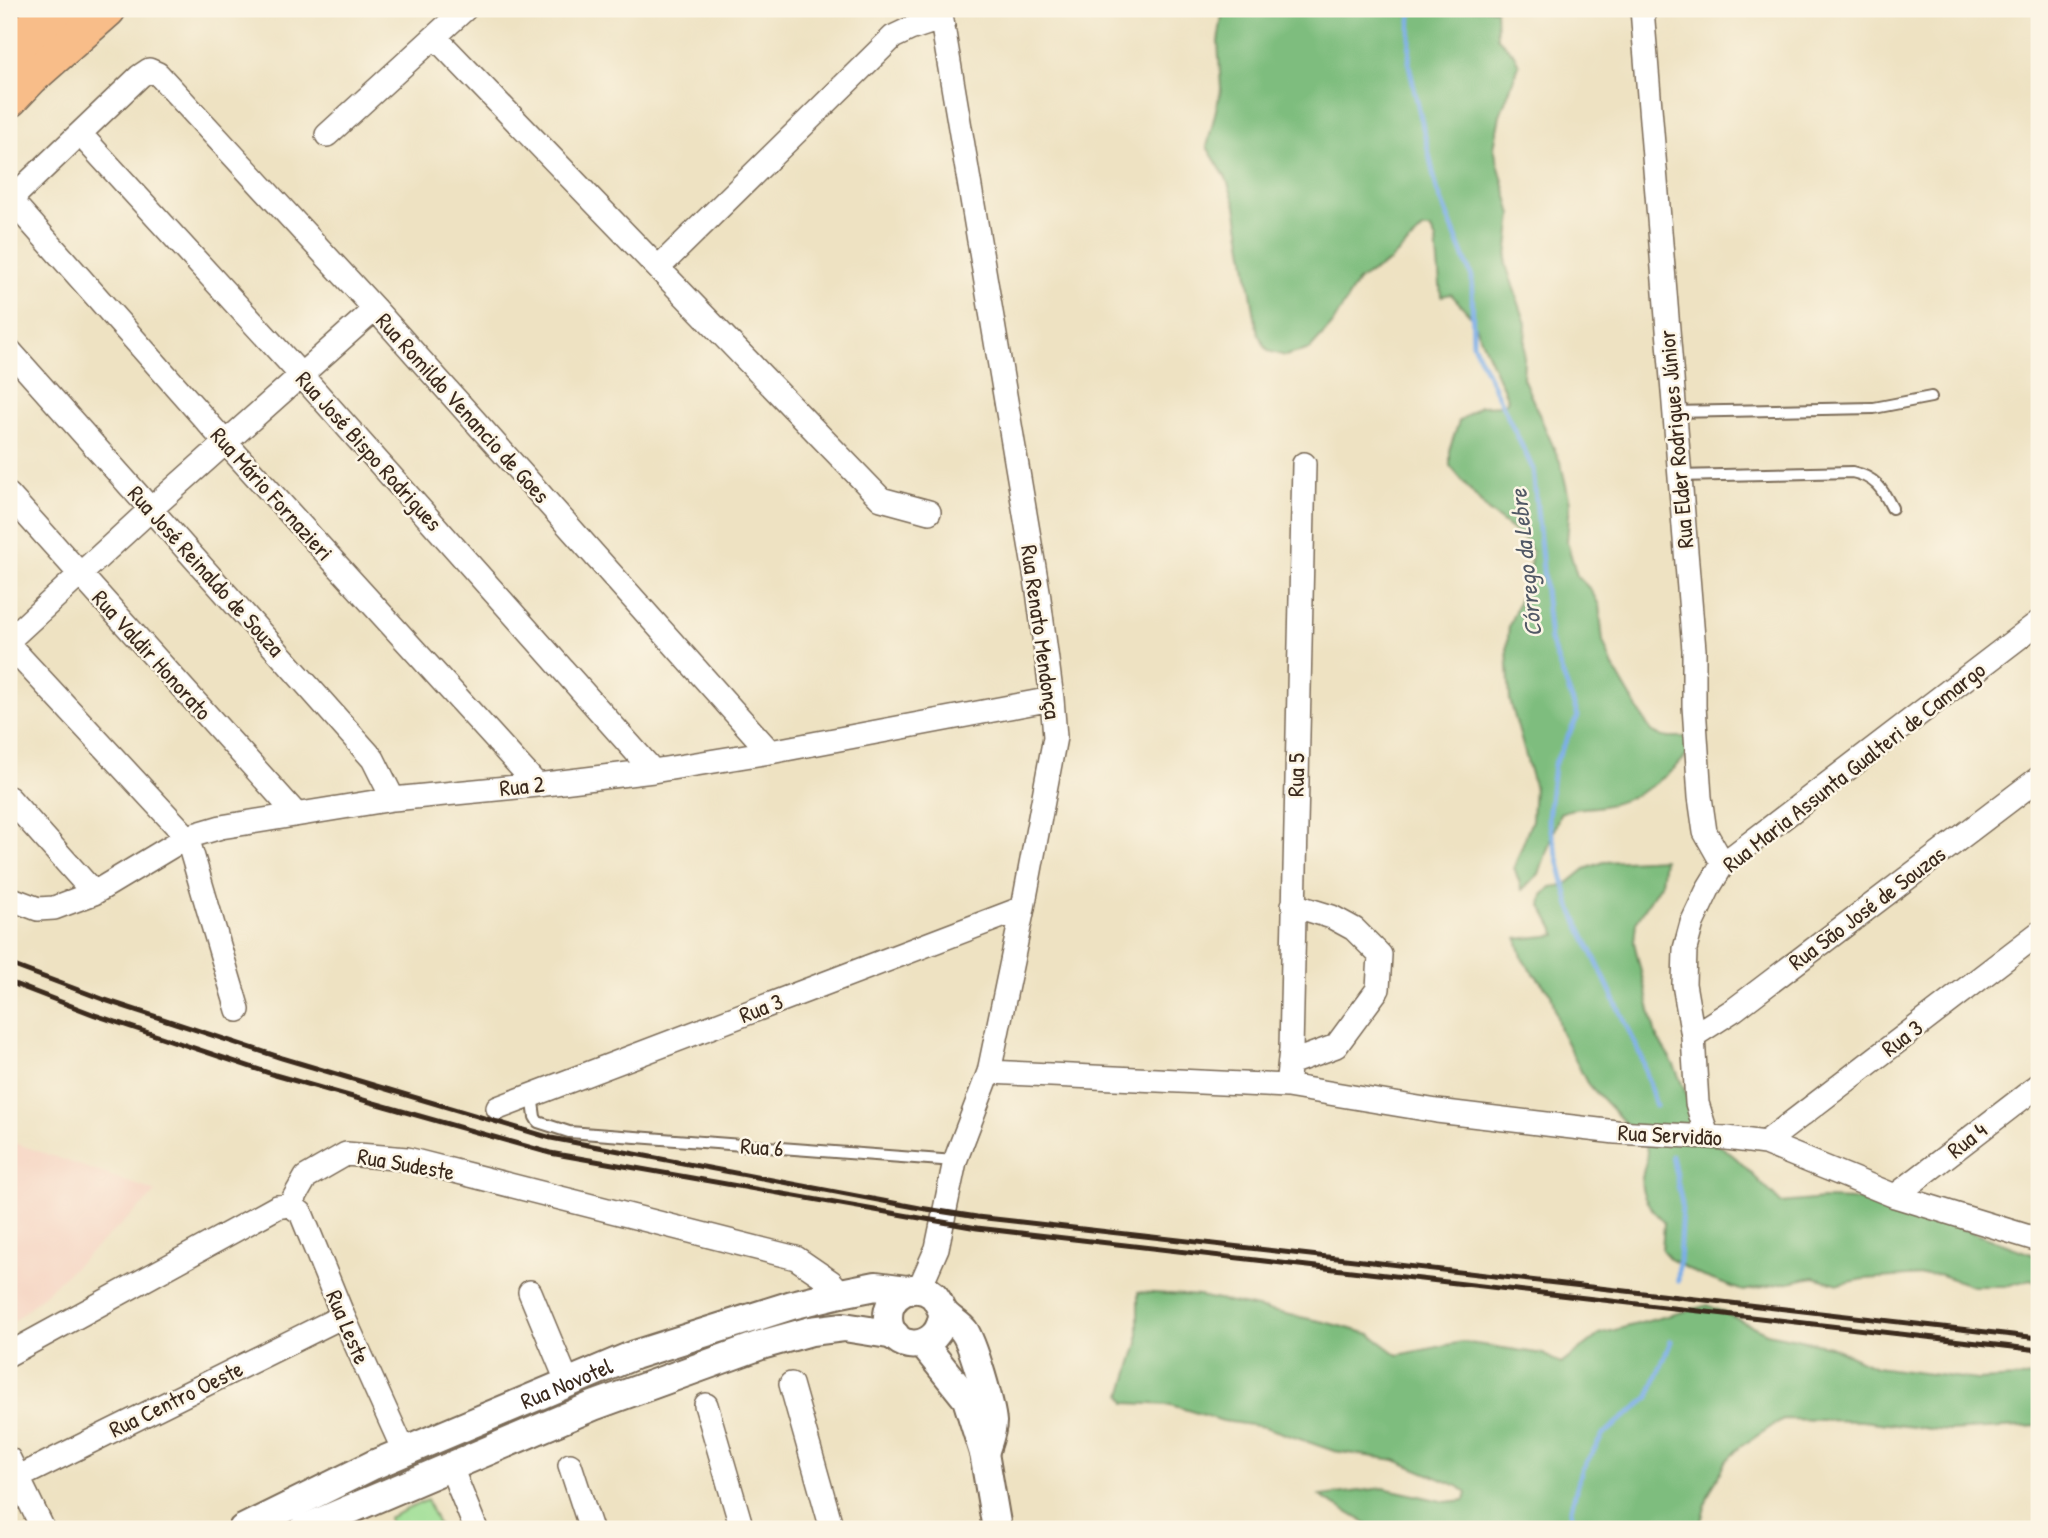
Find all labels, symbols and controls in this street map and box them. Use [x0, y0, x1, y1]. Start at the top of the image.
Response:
street label: Rua Romildo Venancio de Goes [369, 306, 557, 510]
street label: Rua Elder Rodrigues Júnior [1650, 328, 1701, 550]
street label: Rua José Bispo Rodrigues [289, 364, 450, 537]
street label: Rua Mário Fornazieri [204, 420, 341, 567]
street label: Rua José Reinaldo de Souza [121, 478, 292, 663]
water label: Córrego da Lebre [1501, 486, 1550, 638]
street label: Rua Renato Mendonça [1014, 543, 1069, 721]
street label: Rua Valdir Honorato [86, 583, 219, 726]
street label: Rua Maria Assunta Gualteri de Camargo [1716, 654, 1991, 879]
street label: Rua 5 [1280, 753, 1311, 797]
street label: Rua 2 [498, 768, 546, 803]
street label: Rua São José de Souzas [1782, 838, 1952, 977]
street label: Rua 3 [735, 985, 787, 1030]
street label: Rua 3 [1875, 1012, 1929, 1063]
street label: Rua 4 [1940, 1114, 1993, 1165]
street label: Rua Servidão [1617, 1116, 1723, 1153]
street label: Rua 6 [739, 1130, 785, 1163]
street label: Rua Sudeste [355, 1140, 457, 1187]
street label: Rua Leste [319, 1285, 378, 1369]
street label: Rua Novotel [516, 1349, 618, 1416]
street label: Rua Centro Oeste [104, 1353, 248, 1444]

